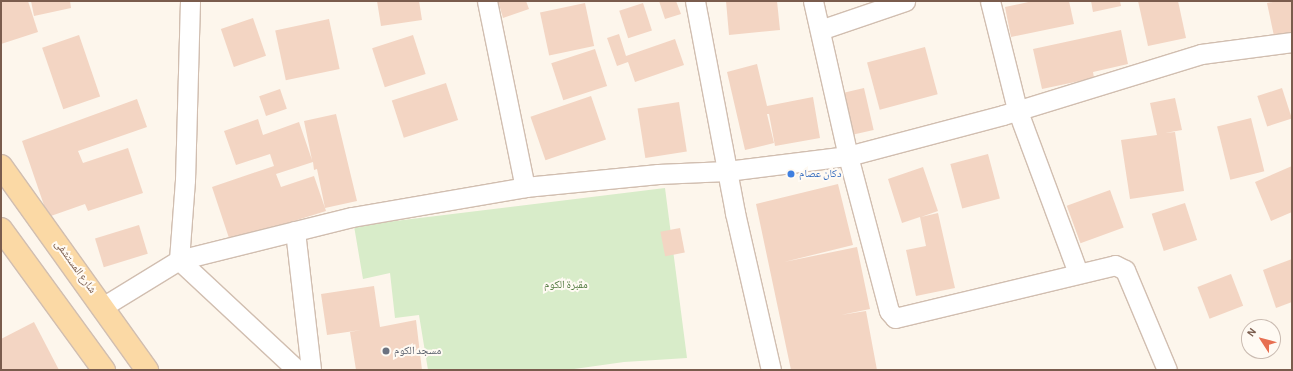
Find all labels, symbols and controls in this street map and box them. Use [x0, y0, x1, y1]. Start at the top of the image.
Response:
place label: دكان عصام [799, 167, 841, 181]
marker: دكان عصام [786, 169, 796, 179]
street label: شارع المستشفى [51, 238, 99, 296]
park label: مقبرة الكوم [544, 278, 588, 292]
north arrow [1241, 319, 1281, 359]
text: N [1245, 326, 1258, 339]
place label: مسجد الكوم [394, 344, 441, 358]
marker: مسجد الكوم [381, 346, 391, 356]

